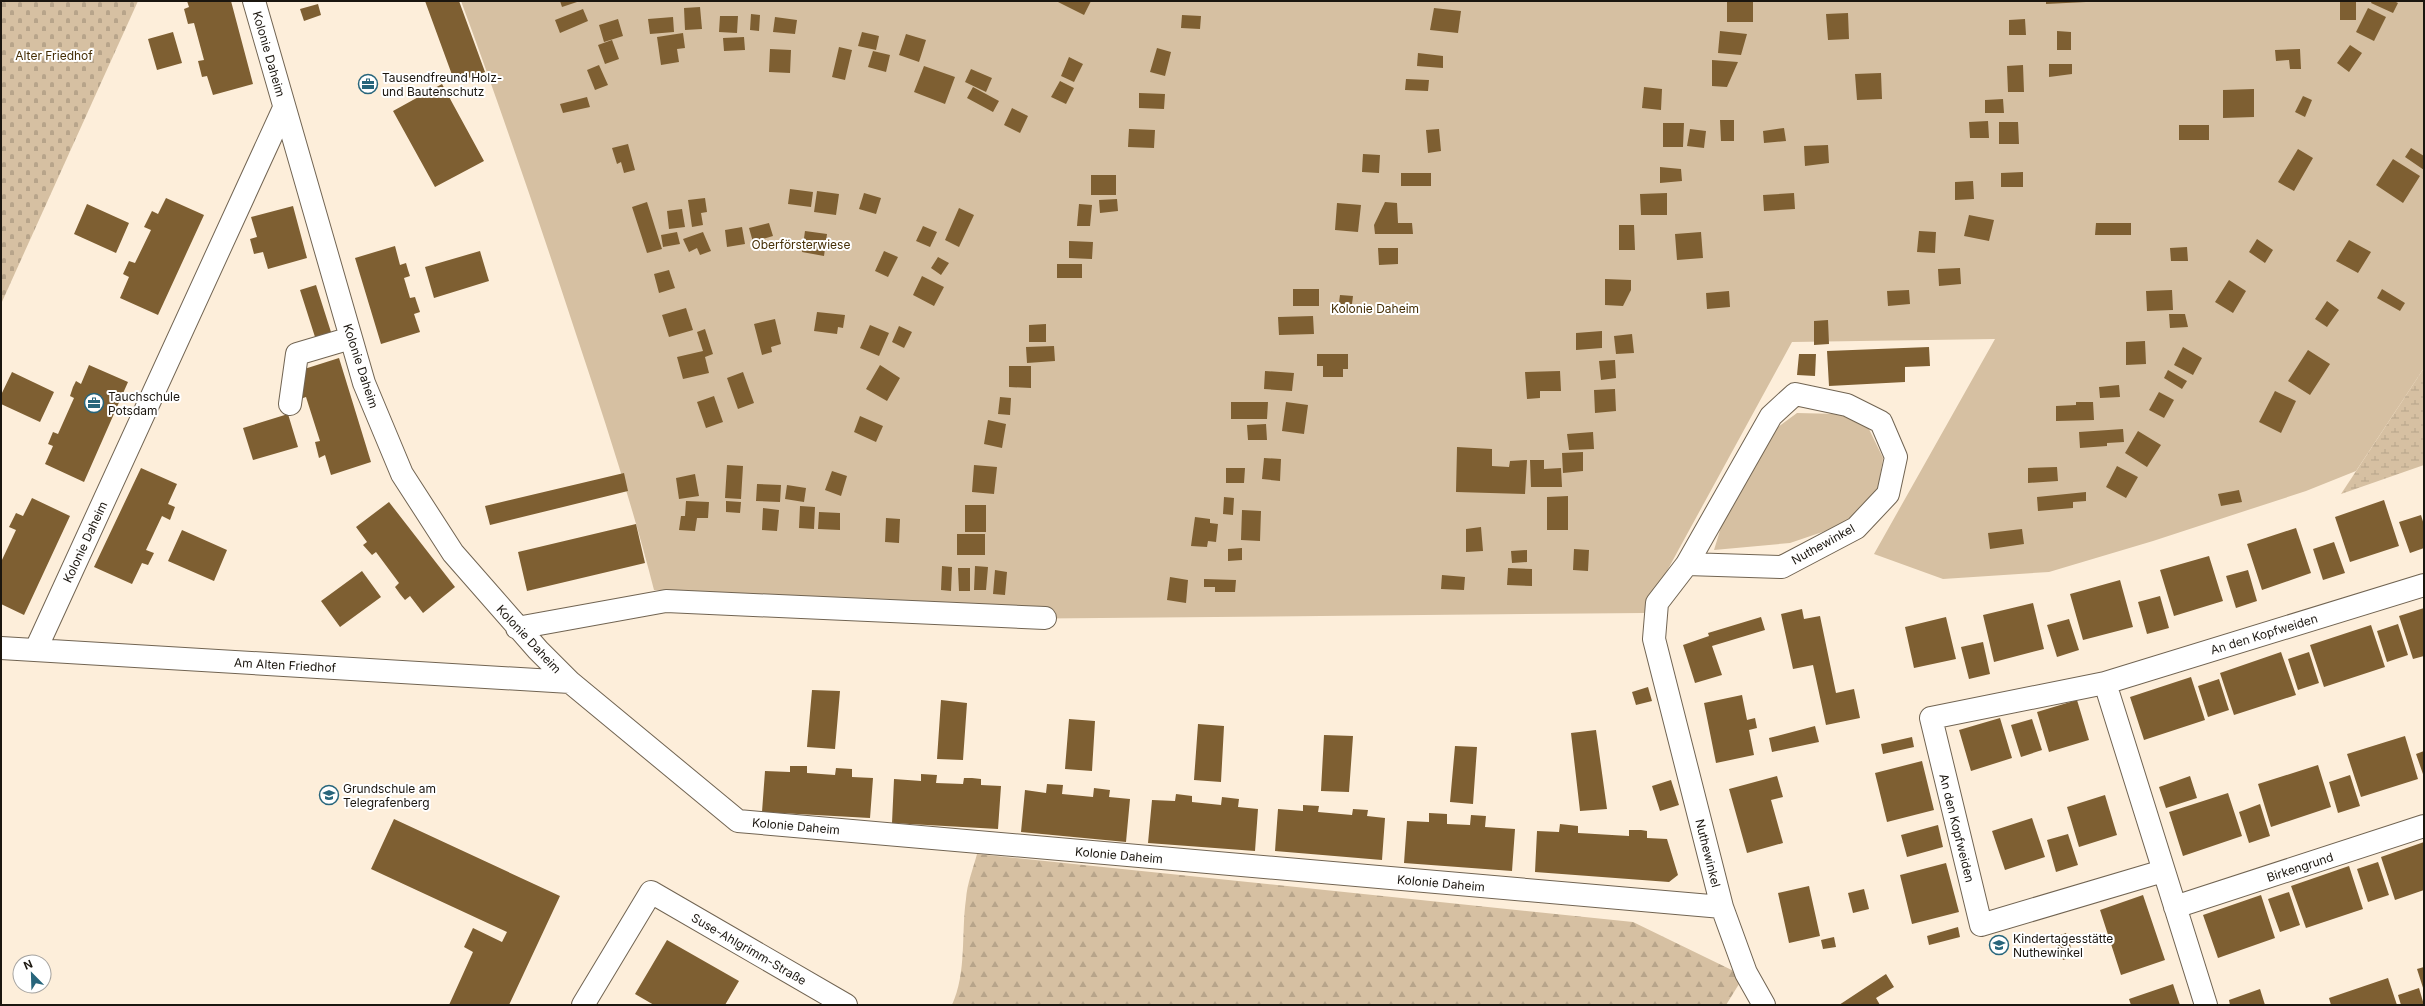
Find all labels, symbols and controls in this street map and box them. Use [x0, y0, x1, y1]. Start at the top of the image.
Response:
street label: Kolonie Daheim [250, 10, 288, 98]
park label: Alter Friedhof [15, 48, 93, 63]
place label: Tausendfreund Holz- und Bautenschutz [382, 70, 502, 99]
office icon: Tausendfreund Holz- und Bautenschutz [357, 73, 379, 95]
park label: Oberförsterwiese [752, 237, 850, 252]
park label: Kolonie Daheim [1331, 301, 1419, 316]
street label: Kolonie Daheim [340, 322, 382, 410]
place label: Tauchschule Potsdam [108, 389, 180, 418]
office icon: Tauchschule Potsdam [83, 392, 105, 414]
street label: Kolonie Daheim [60, 499, 110, 585]
street label: Nuthewinkel [1789, 520, 1857, 568]
street label: Kolonie Daheim [493, 602, 565, 676]
street label: An den Kopfweiden [2209, 611, 2319, 657]
street label: Am Alten Friedhof [234, 655, 337, 675]
street label: An den Kopfweiden [1936, 772, 1978, 884]
place label: Grundschule am Telegrafenberg [343, 781, 436, 810]
school or university icon: Grundschule am Telegrafenberg [318, 784, 340, 806]
street label: Kolonie Daheim [751, 815, 841, 837]
street label: Nuthewinkel [1692, 817, 1724, 889]
street label: Kolonie Daheim [1074, 844, 1164, 866]
street label: Birkengrund [2265, 849, 2335, 885]
street label: Kolonie Daheim [1396, 872, 1486, 894]
street label: Suse-Ahlgrimm-Straße [689, 910, 809, 988]
place label: Kindertagesstätte Nuthewinkel [2013, 931, 2113, 960]
school or university icon: Kindertagesstätte Nuthewinkel [1988, 934, 2010, 956]
north arrow [12, 954, 52, 994]
text: N [21, 957, 35, 973]

